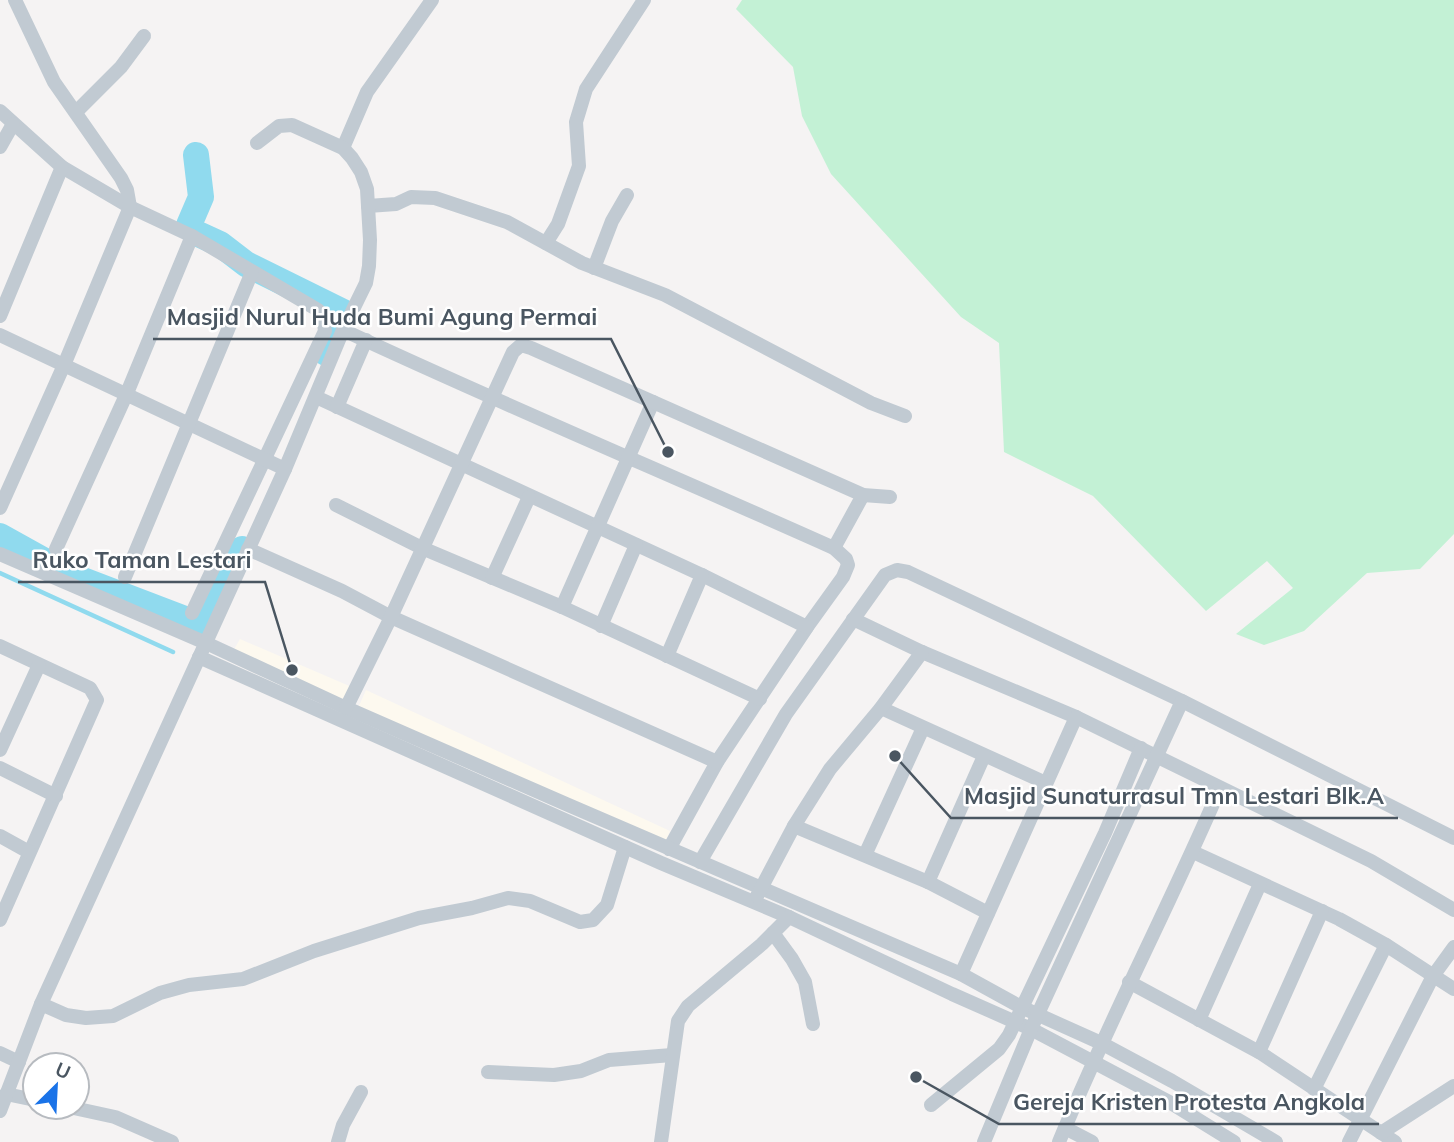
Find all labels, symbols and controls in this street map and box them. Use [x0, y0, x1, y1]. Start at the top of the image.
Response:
callout: Masjid Nurul Huda Bumi Agung Permai [153, 295, 611, 339]
text: Masjid Nurul Huda Bumi Agung Permai [167, 302, 597, 331]
callout: Ruko Taman Lestari [18, 538, 265, 582]
text: Ruko Taman Lestari [33, 545, 251, 574]
callout: Masjid Sunaturrasul Tmn Lestari Blk.A [951, 774, 1398, 818]
text: Masjid Sunaturrasul Tmn Lestari Blk.A [964, 781, 1385, 810]
north arrow [21, 1051, 91, 1121]
text: U [52, 1057, 74, 1084]
callout: Gereja Kristen Protesta Angkola [999, 1080, 1379, 1124]
text: Gereja Kristen Protesta Angkola [1013, 1087, 1365, 1116]

